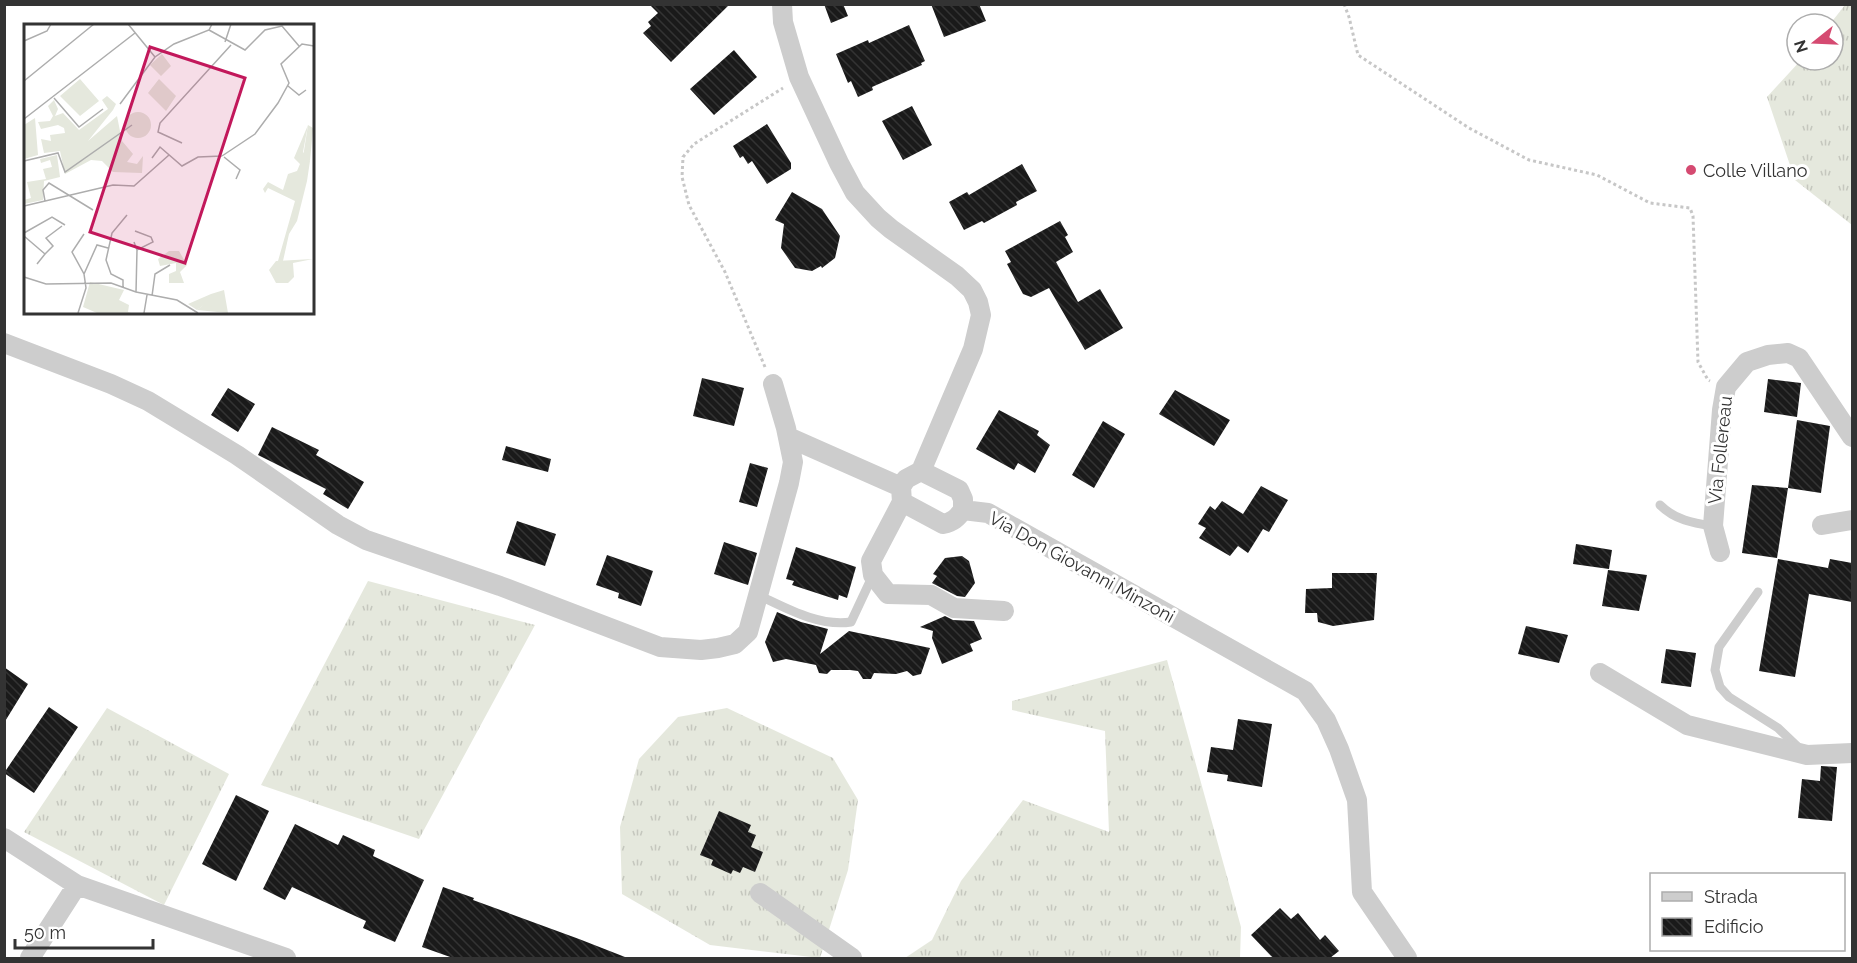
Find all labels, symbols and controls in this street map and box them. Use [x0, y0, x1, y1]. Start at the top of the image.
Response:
north arrow [1785, 12, 1845, 72]
inset map [24, 24, 314, 314]
text: N [1790, 38, 1812, 55]
place label: Colle Villano [1703, 160, 1808, 181]
marker: Colle Villano [1684, 163, 1698, 177]
street label: Via Follereau [1704, 395, 1736, 505]
street label: Via Don Giovanni Minzoni [985, 507, 1179, 627]
legend [1650, 873, 1845, 951]
text: Strada [1704, 886, 1758, 907]
scale bar [15, 912, 153, 950]
text: Edificio [1704, 916, 1764, 937]
text: 50 m [24, 922, 66, 943]

